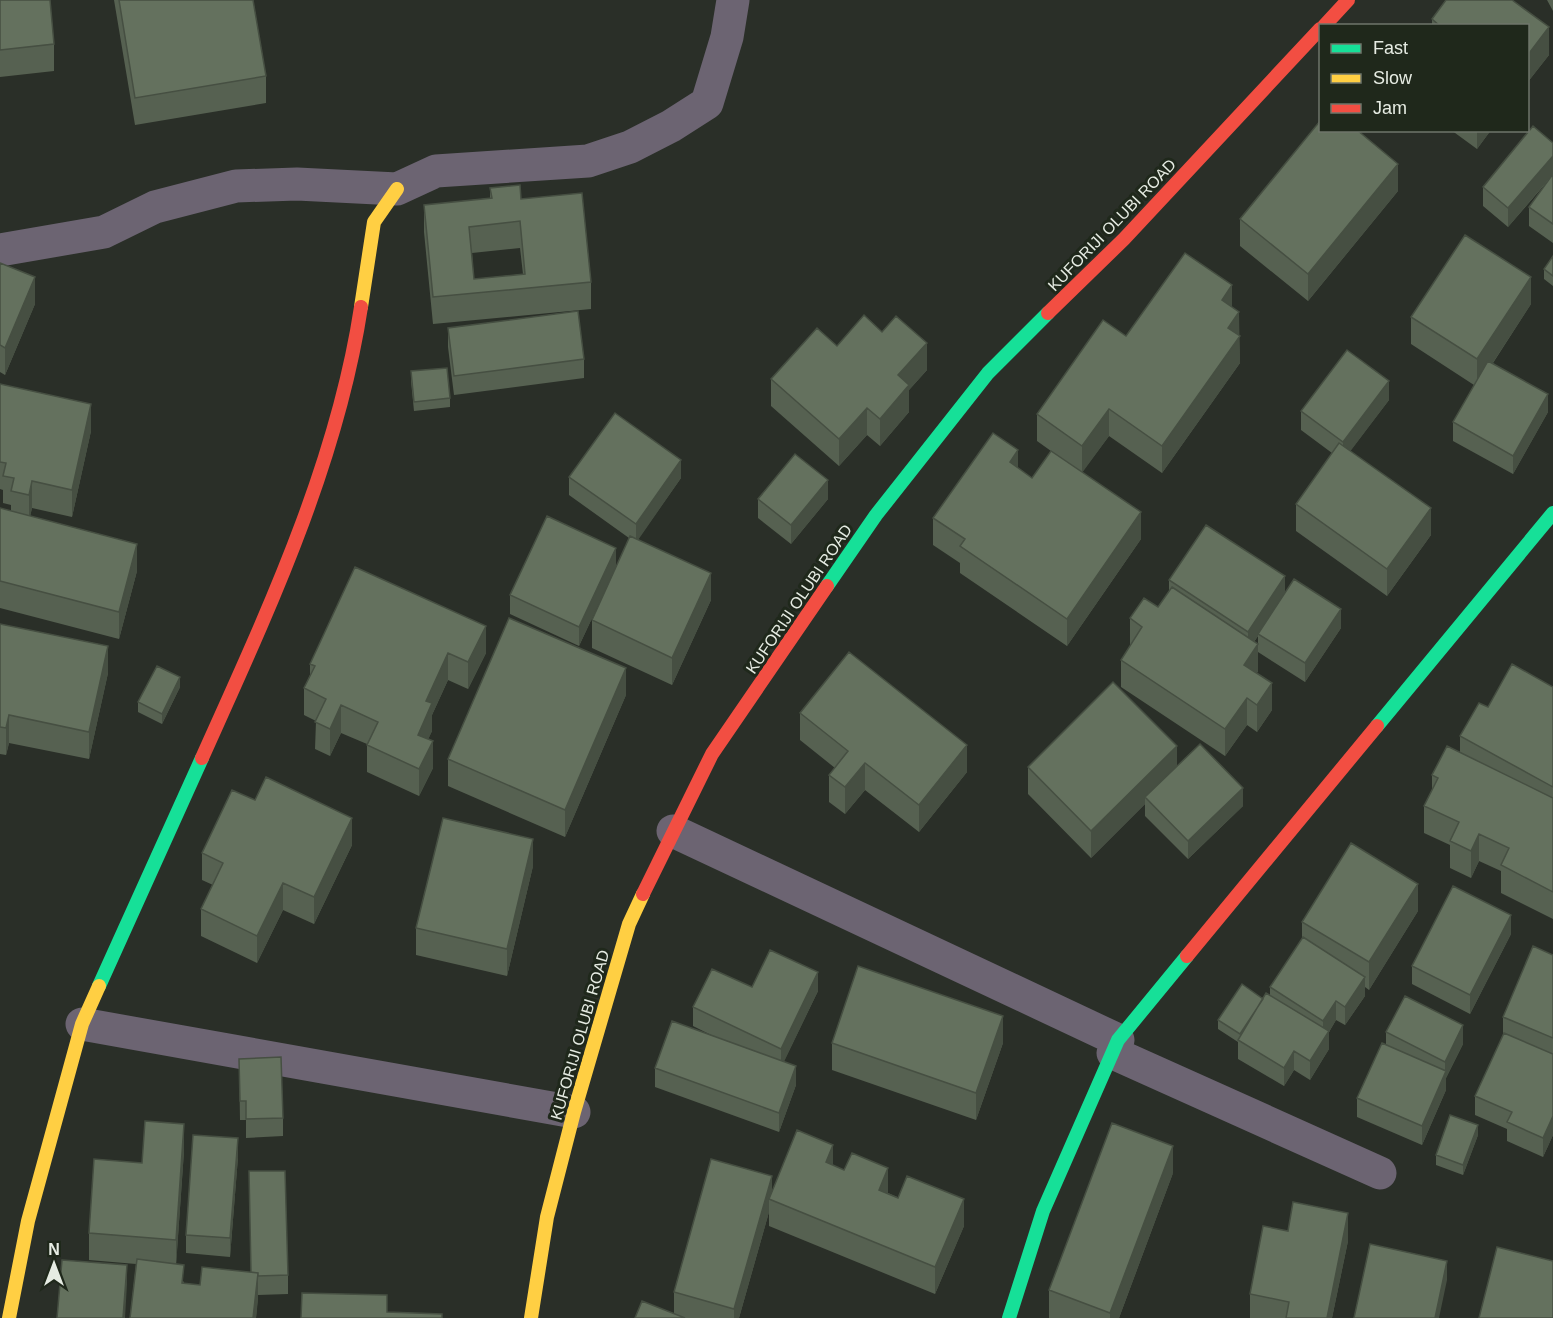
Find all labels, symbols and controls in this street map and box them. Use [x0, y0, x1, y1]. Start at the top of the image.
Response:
legend [1319, 24, 1529, 132]
text: Fast [1373, 38, 1408, 58]
text: Slow [1373, 68, 1413, 88]
text: Jam [1373, 98, 1407, 118]
street label: KUFORIJI OLUBI ROAD [1045, 156, 1179, 294]
street label: KUFORIJI OLUBI ROAD [743, 521, 855, 677]
street label: KUFORIJI OLUBI ROAD [548, 948, 612, 1122]
north arrow [24, 1234, 84, 1294]
text: N [48, 1241, 60, 1258]

